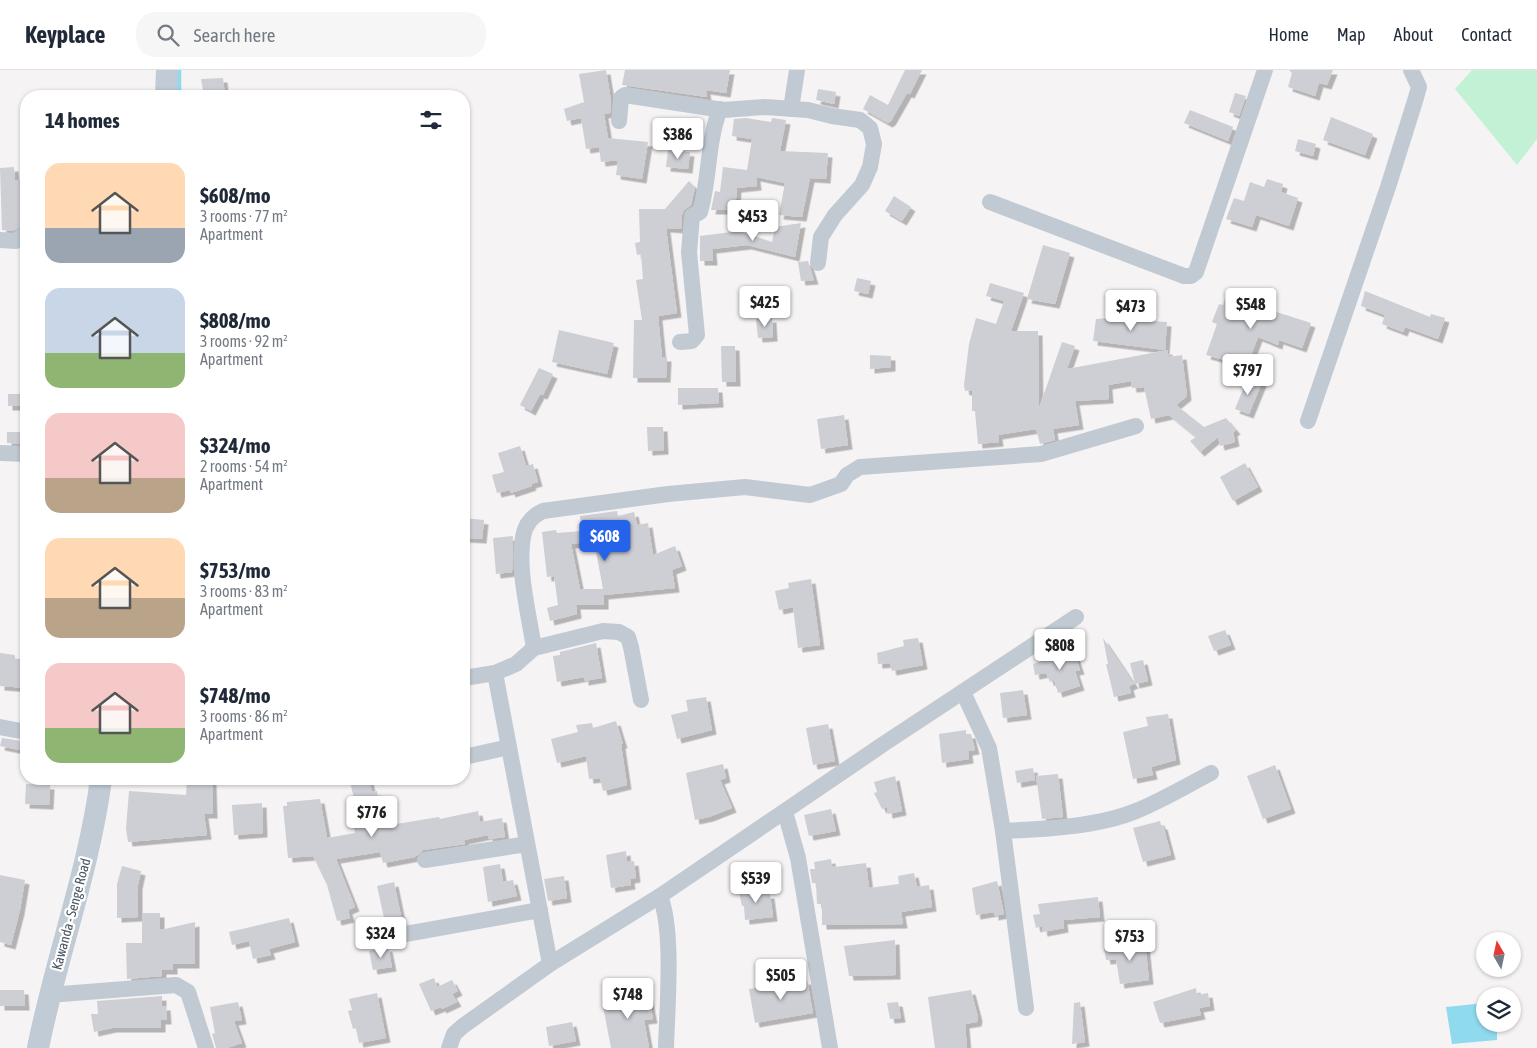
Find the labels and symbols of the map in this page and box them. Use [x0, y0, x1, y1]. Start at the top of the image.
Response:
pin: $386 [648, 118, 708, 160]
pin: $453 [723, 200, 783, 242]
pin: $425 [735, 286, 795, 328]
pin: $548 [1221, 288, 1281, 330]
pin: $473 [1101, 290, 1161, 332]
pin: $797 [1218, 354, 1278, 396]
pin: $608 [575, 520, 635, 562]
pin: $808 [1030, 628, 1090, 671]
pin: $776 [342, 796, 402, 838]
street label: Kawanda - Senge Road [48, 856, 94, 972]
pin: $539 [726, 862, 786, 904]
pin: $324 [351, 916, 411, 959]
pin: $753 [1100, 920, 1160, 962]
north arrow [1476, 932, 1521, 978]
pin: $505 [751, 958, 811, 1001]
pin: $748 [598, 978, 658, 1020]

